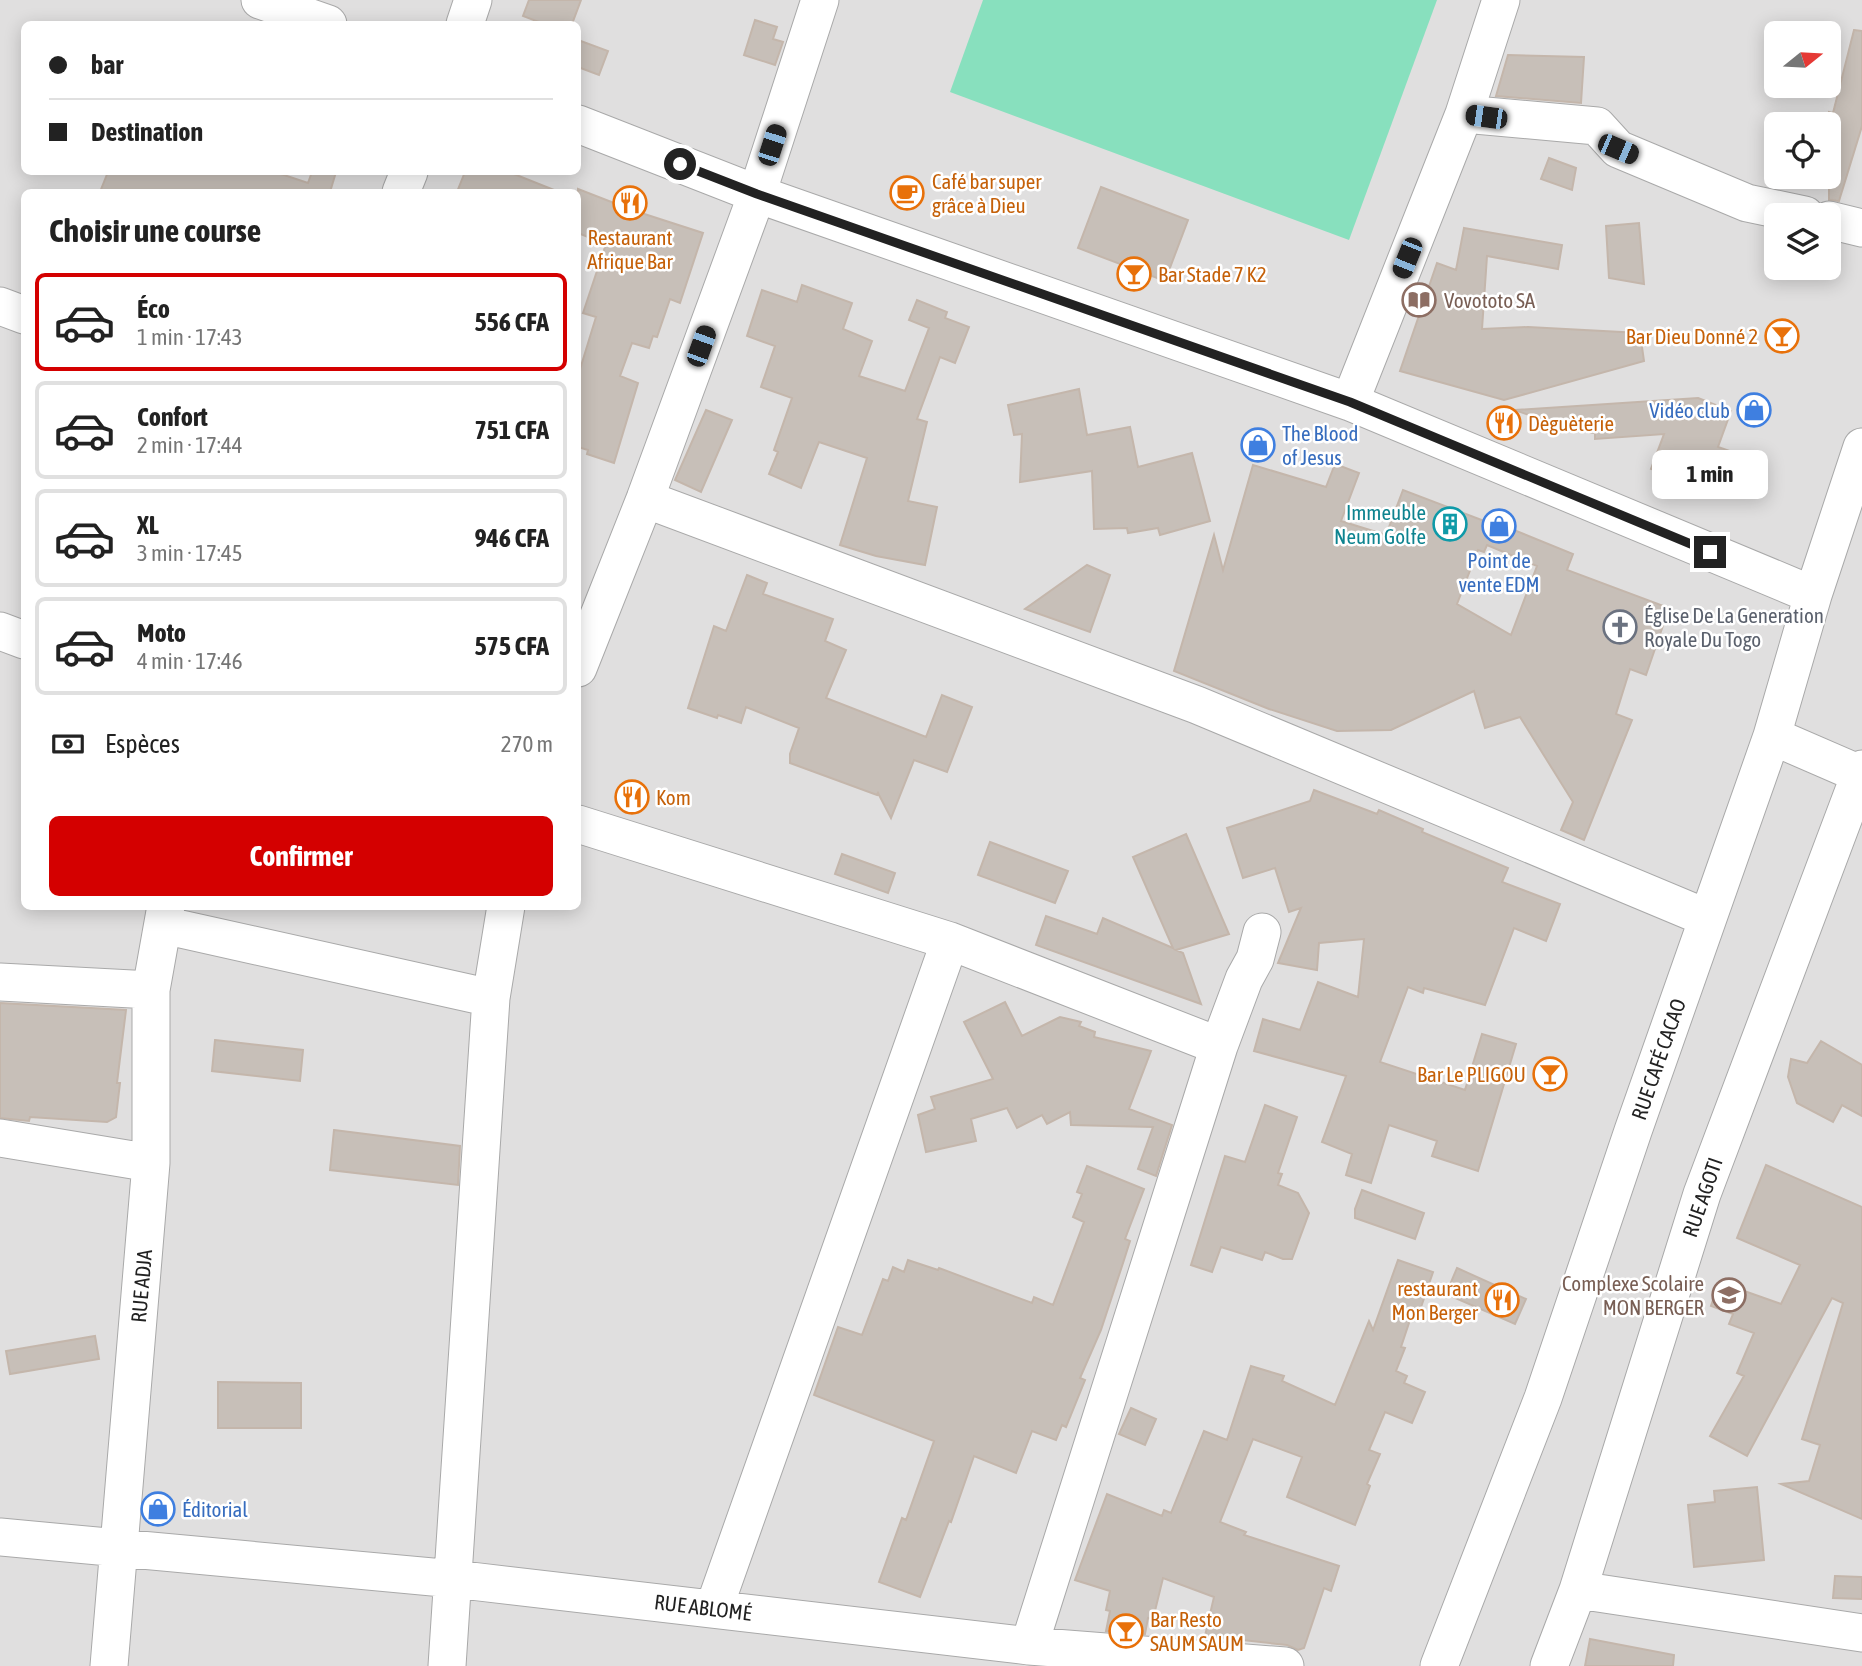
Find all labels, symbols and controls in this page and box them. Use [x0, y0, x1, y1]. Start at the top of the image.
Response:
north arrow [1764, 21, 1841, 98]
map controls [1764, 21, 1841, 280]
text: bar [91, 50, 123, 80]
car [1464, 104, 1509, 130]
button: locate [1764, 112, 1841, 189]
text: Destination [91, 117, 203, 147]
car [756, 122, 789, 168]
car [1595, 131, 1642, 167]
route start [664, 148, 696, 180]
place label: Café bar super grâce à Dieu [932, 169, 1042, 217]
cafe icon: Café bar super grâce à Dieu [888, 174, 926, 212]
restaurant icon: Restaurant Afrique Bar [611, 184, 649, 222]
button: layers [1764, 203, 1841, 280]
text: Choisir une course [49, 212, 261, 249]
place label: Restaurant Afrique Bar [587, 225, 674, 273]
car [1390, 235, 1425, 281]
bar icon: Bar Stade 7 K2 [1115, 255, 1153, 293]
place label: Bar Stade 7 K2 [1158, 262, 1267, 286]
library icon: Vovototo SA [1400, 281, 1438, 319]
place label: Vovototo SA [1444, 288, 1536, 312]
icon: car [53, 291, 116, 354]
text: Éco [137, 294, 170, 324]
text: 556 CFA [474, 307, 549, 337]
bar icon: Bar Dieu Donné 2 [1763, 317, 1801, 355]
car [684, 323, 719, 369]
text: 1 min · 17:43 [137, 324, 243, 350]
place label: Bar Dieu Donné 2 [1626, 324, 1758, 348]
shop icon: Vidéo club [1735, 391, 1773, 429]
place label: Vidéo club [1649, 398, 1730, 422]
icon: car [53, 399, 116, 462]
text: Confort [137, 402, 208, 432]
restaurant icon: Dèguèterie [1485, 404, 1523, 442]
place label: Dèguèterie [1528, 411, 1614, 435]
text: 751 CFA [474, 415, 549, 445]
place label: The Blood of Jesus [1282, 421, 1358, 469]
shop icon: The Blood of Jesus [1239, 426, 1277, 464]
text: 2 min · 17:44 [137, 432, 243, 458]
callout: 1 min [1652, 450, 1768, 500]
text: 1 min [1687, 461, 1733, 487]
place label: Immeuble Neum Golfe [1334, 500, 1426, 548]
building icon: Immeuble Neum Golfe [1431, 505, 1469, 543]
icon: car [53, 507, 116, 570]
shop icon: Point de vente EDM [1480, 507, 1518, 545]
text: XL [137, 510, 159, 540]
text: 946 CFA [474, 523, 549, 553]
route end [1694, 536, 1726, 568]
text: 3 min · 17:45 [137, 540, 243, 566]
place label: Point de vente EDM [1458, 548, 1540, 596]
place label: Église De La Generation Royale Du Togo [1644, 603, 1824, 651]
church icon: Église De La Generation Royale Du Togo [1601, 608, 1639, 646]
icon: car [53, 615, 116, 678]
text: Moto [137, 618, 186, 648]
text: 575 CFA [474, 631, 549, 661]
text: 4 min · 17:46 [137, 648, 243, 674]
icon: cash [49, 725, 87, 763]
text: Espèces [105, 729, 180, 759]
text: 270 m [501, 731, 553, 757]
restaurant icon: Kom [613, 778, 651, 816]
place label: Kom [656, 785, 691, 809]
button: Confirmer [49, 816, 553, 896]
street label: RUE CAFÉ CACAO [1626, 995, 1690, 1123]
bar icon: Bar Le PLIGOU [1531, 1055, 1569, 1093]
place label: Bar Le PLIGOU [1417, 1062, 1526, 1086]
street label: RUE AGOTI [1677, 1154, 1727, 1240]
street label: RUE ADJA [126, 1248, 156, 1323]
place label: Complexe Scolaire MON BERGER [1562, 1271, 1704, 1319]
place label: restaurant Mon Berger [1392, 1276, 1479, 1324]
school or university icon: Complexe Scolaire MON BERGER [1710, 1276, 1748, 1314]
restaurant icon: restaurant Mon Berger [1483, 1281, 1521, 1319]
shop icon: Éditorial [139, 1490, 177, 1528]
place label: Éditorial [182, 1497, 248, 1521]
street label: RUE ABLOMÉ [653, 1589, 753, 1625]
place label: Bar Resto SAUM SAUM [1150, 1607, 1244, 1655]
bar icon: Bar Resto SAUM SAUM [1107, 1612, 1145, 1650]

